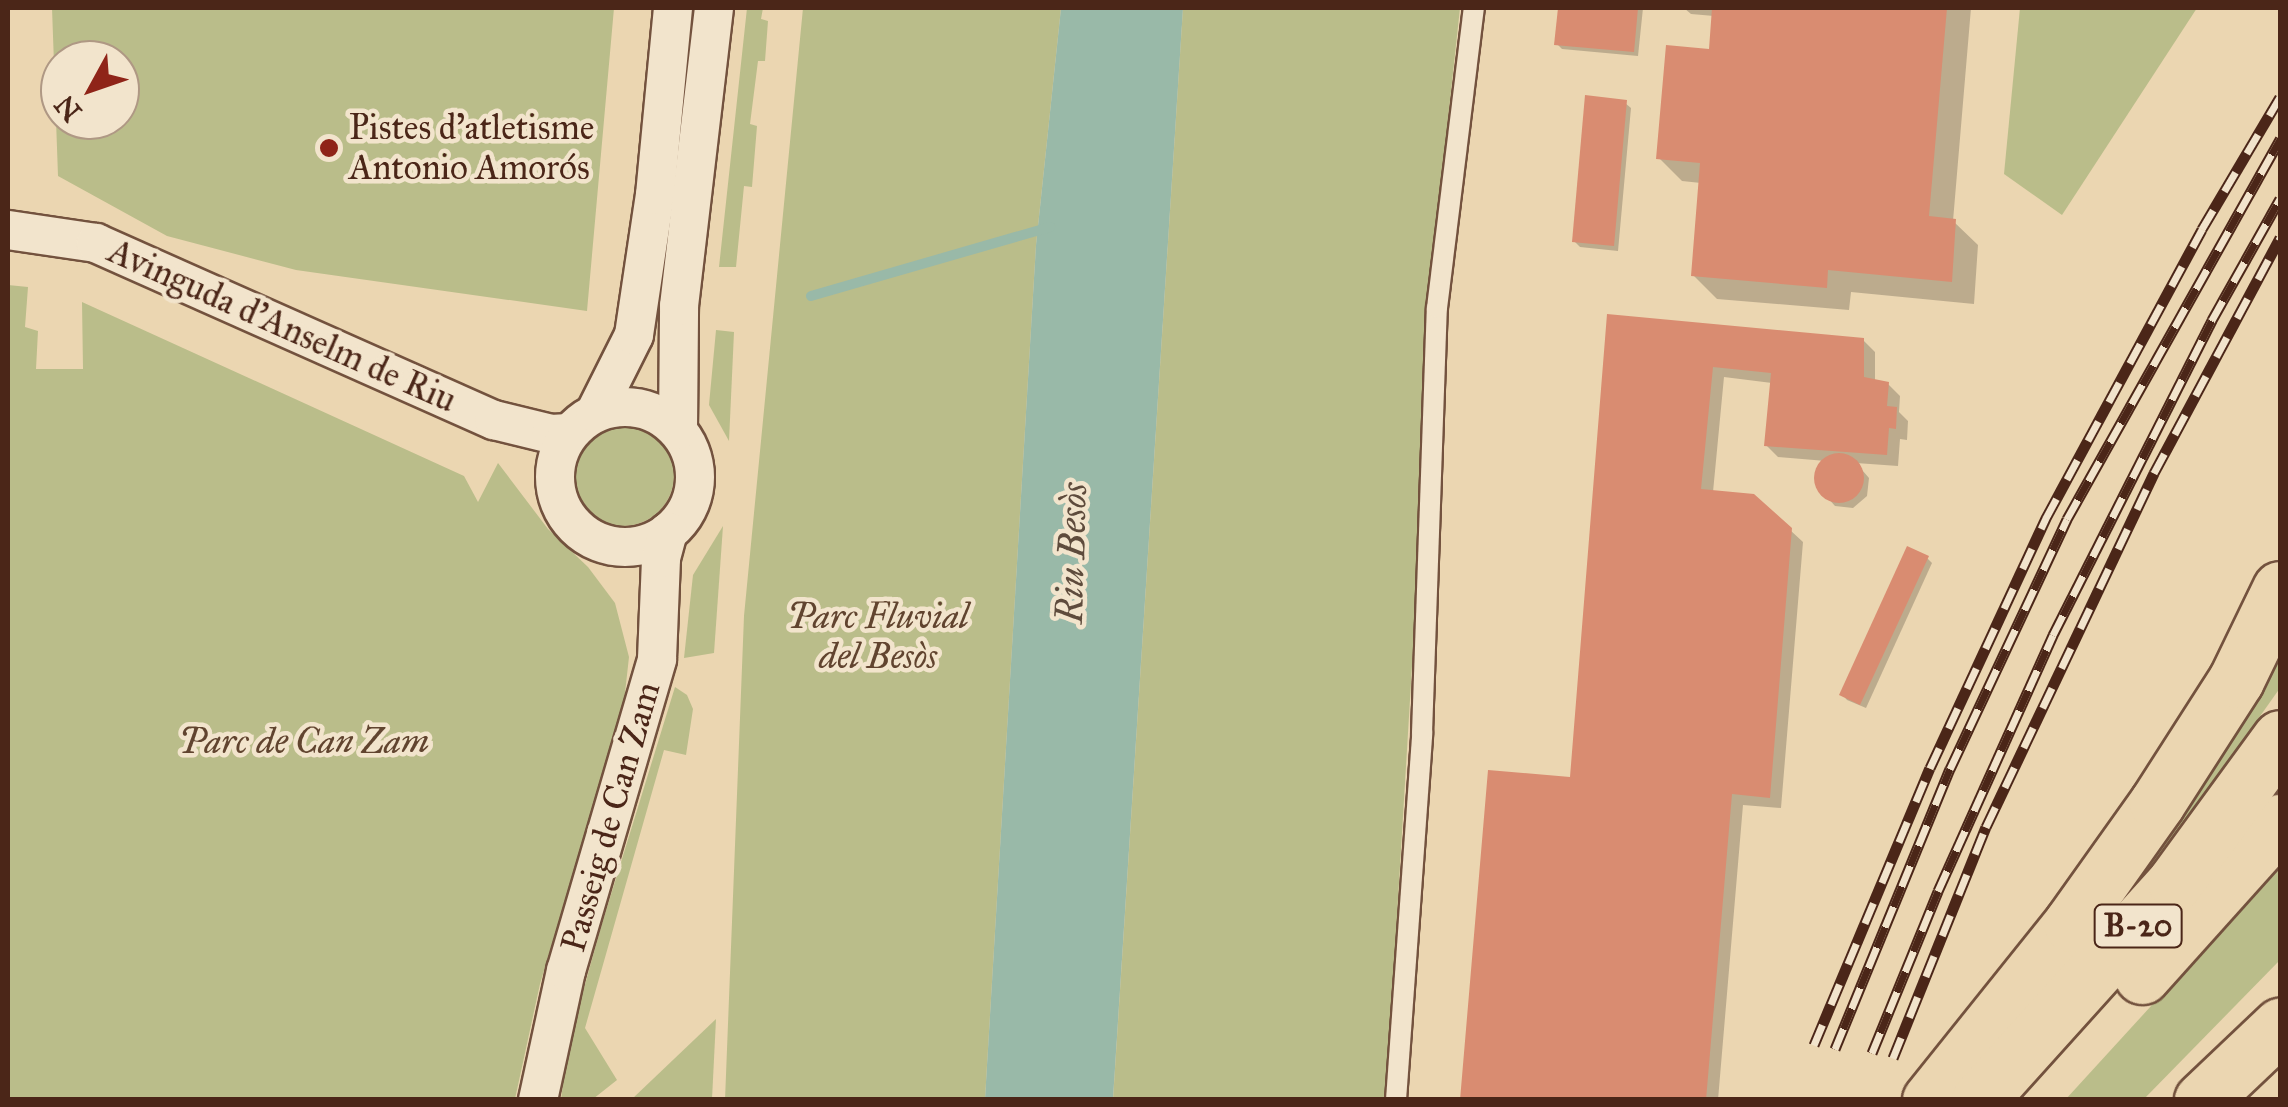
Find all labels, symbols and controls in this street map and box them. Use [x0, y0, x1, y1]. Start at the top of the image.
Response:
north arrow [40, 40, 140, 140]
text: N [47, 88, 89, 129]
place label: Pistes d'atletisme Antonio Amorós [349, 107, 594, 189]
marker: Pistes d'atletisme Antonio Amorós [318, 137, 340, 159]
street label: Avinguda d'Anselm de Riu [102, 230, 462, 422]
water label: Riu Besòs [1047, 482, 1097, 624]
park label: Parc Fluvial del Besòs [787, 596, 969, 678]
street label: Passeig de Can Zam [552, 677, 670, 957]
park label: Parc de Can Zam [179, 721, 429, 763]
road number: B-20 [2093, 899, 2183, 953]

